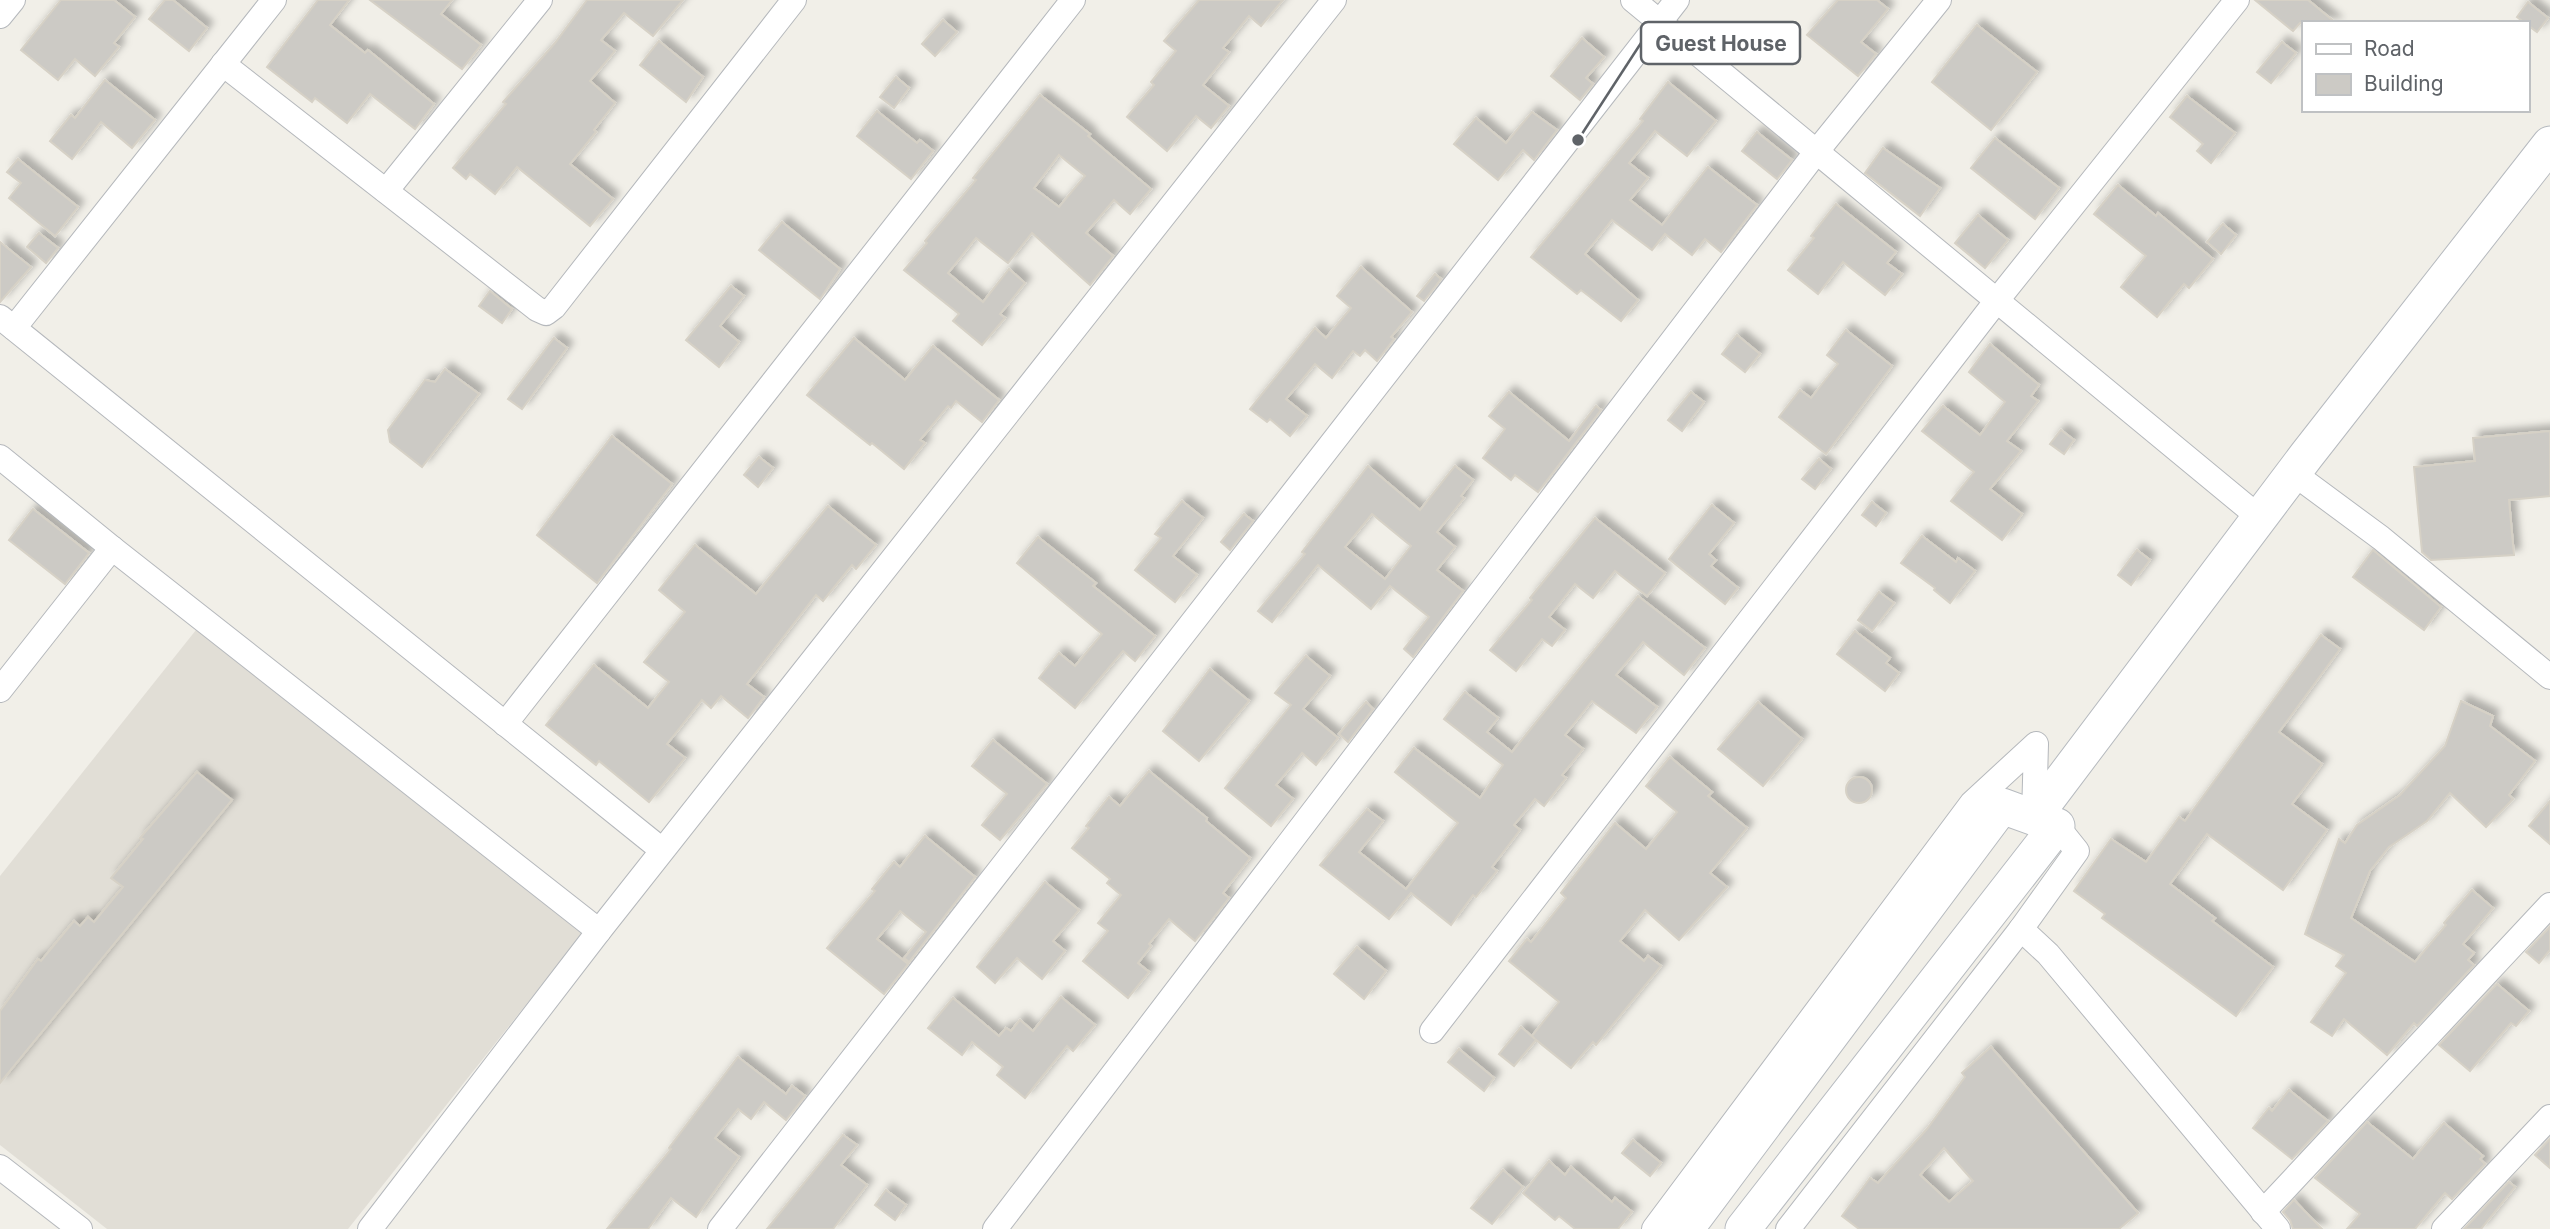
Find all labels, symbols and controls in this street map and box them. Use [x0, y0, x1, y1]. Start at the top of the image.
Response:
legend [2302, 21, 2529, 112]
callout: Guest House [1641, 22, 1800, 64]
text: Guest House [1655, 31, 1787, 56]
text: Road [2364, 36, 2415, 61]
text: Building [2364, 71, 2444, 96]

